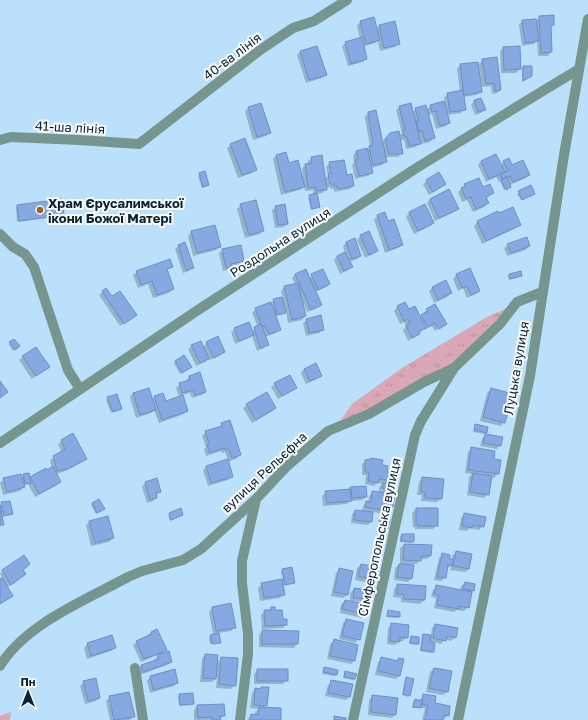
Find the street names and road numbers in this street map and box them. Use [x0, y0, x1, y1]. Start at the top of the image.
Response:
street label: 40-ва лінія [200, 29, 264, 83]
street label: 41-ша лінія [35, 117, 105, 137]
street label: Роздольна вулиця [227, 203, 333, 281]
street label: Луцька вулиця [500, 320, 532, 416]
street label: вулиця Рельєфна [218, 428, 310, 516]
street label: Сімферопольська вулиця [354, 456, 404, 618]

